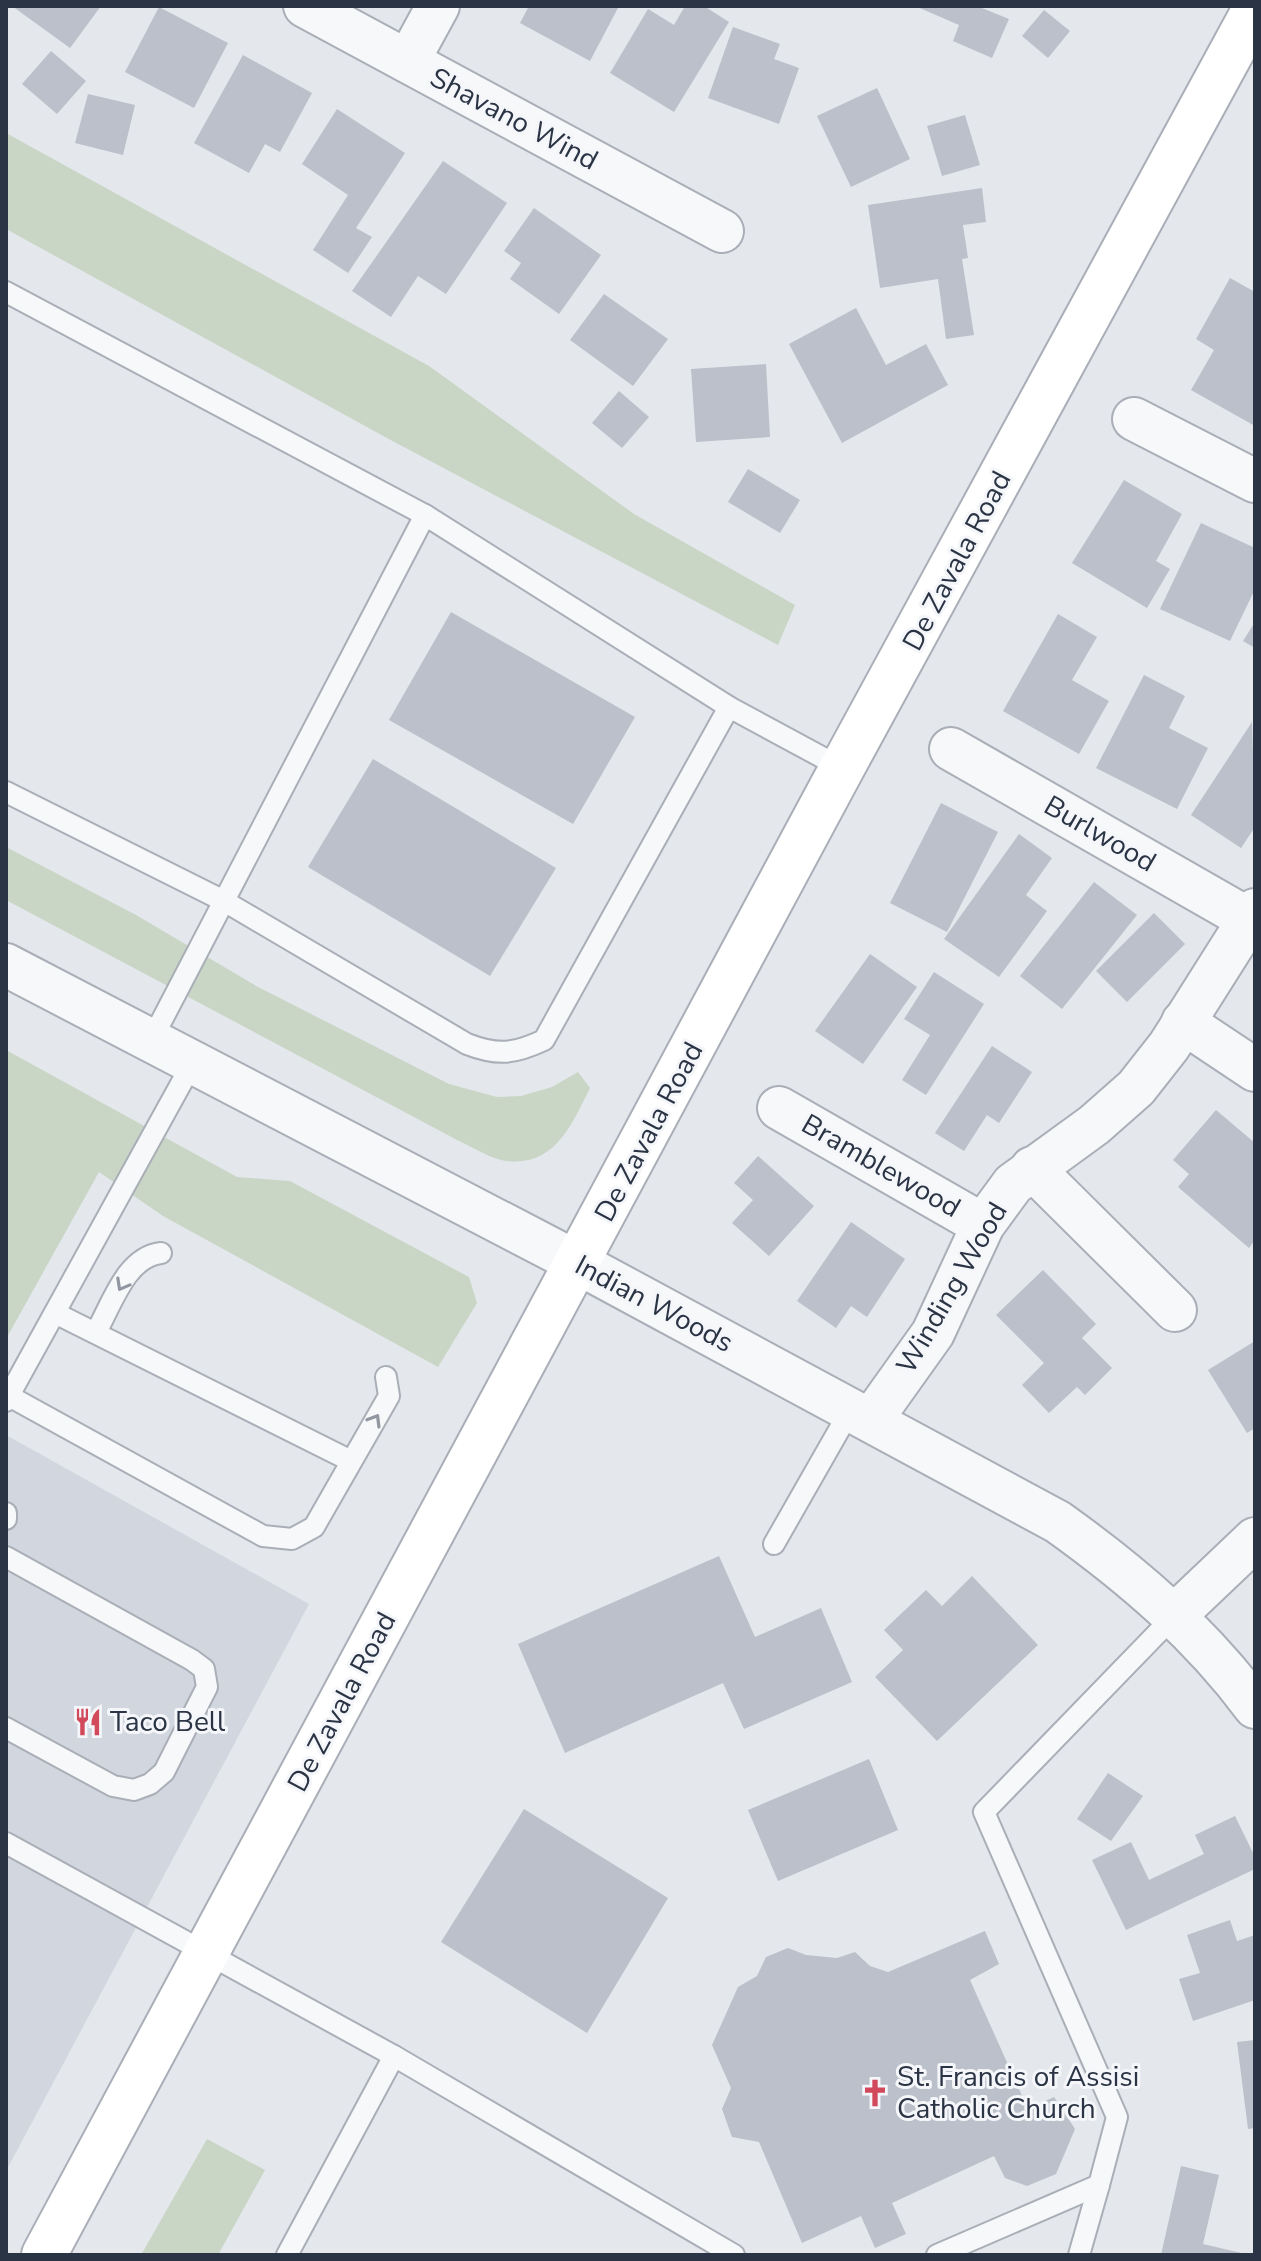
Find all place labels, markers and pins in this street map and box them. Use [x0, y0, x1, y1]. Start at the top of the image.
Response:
place label: Taco Bell [110, 1703, 226, 1741]
restaurant icon: Taco Bell [73, 1707, 103, 1737]
place label: St. Francis of Assisi Catholic Church [897, 2058, 1139, 2128]
church icon: St. Francis of Assisi Catholic Church [860, 2078, 890, 2108]

